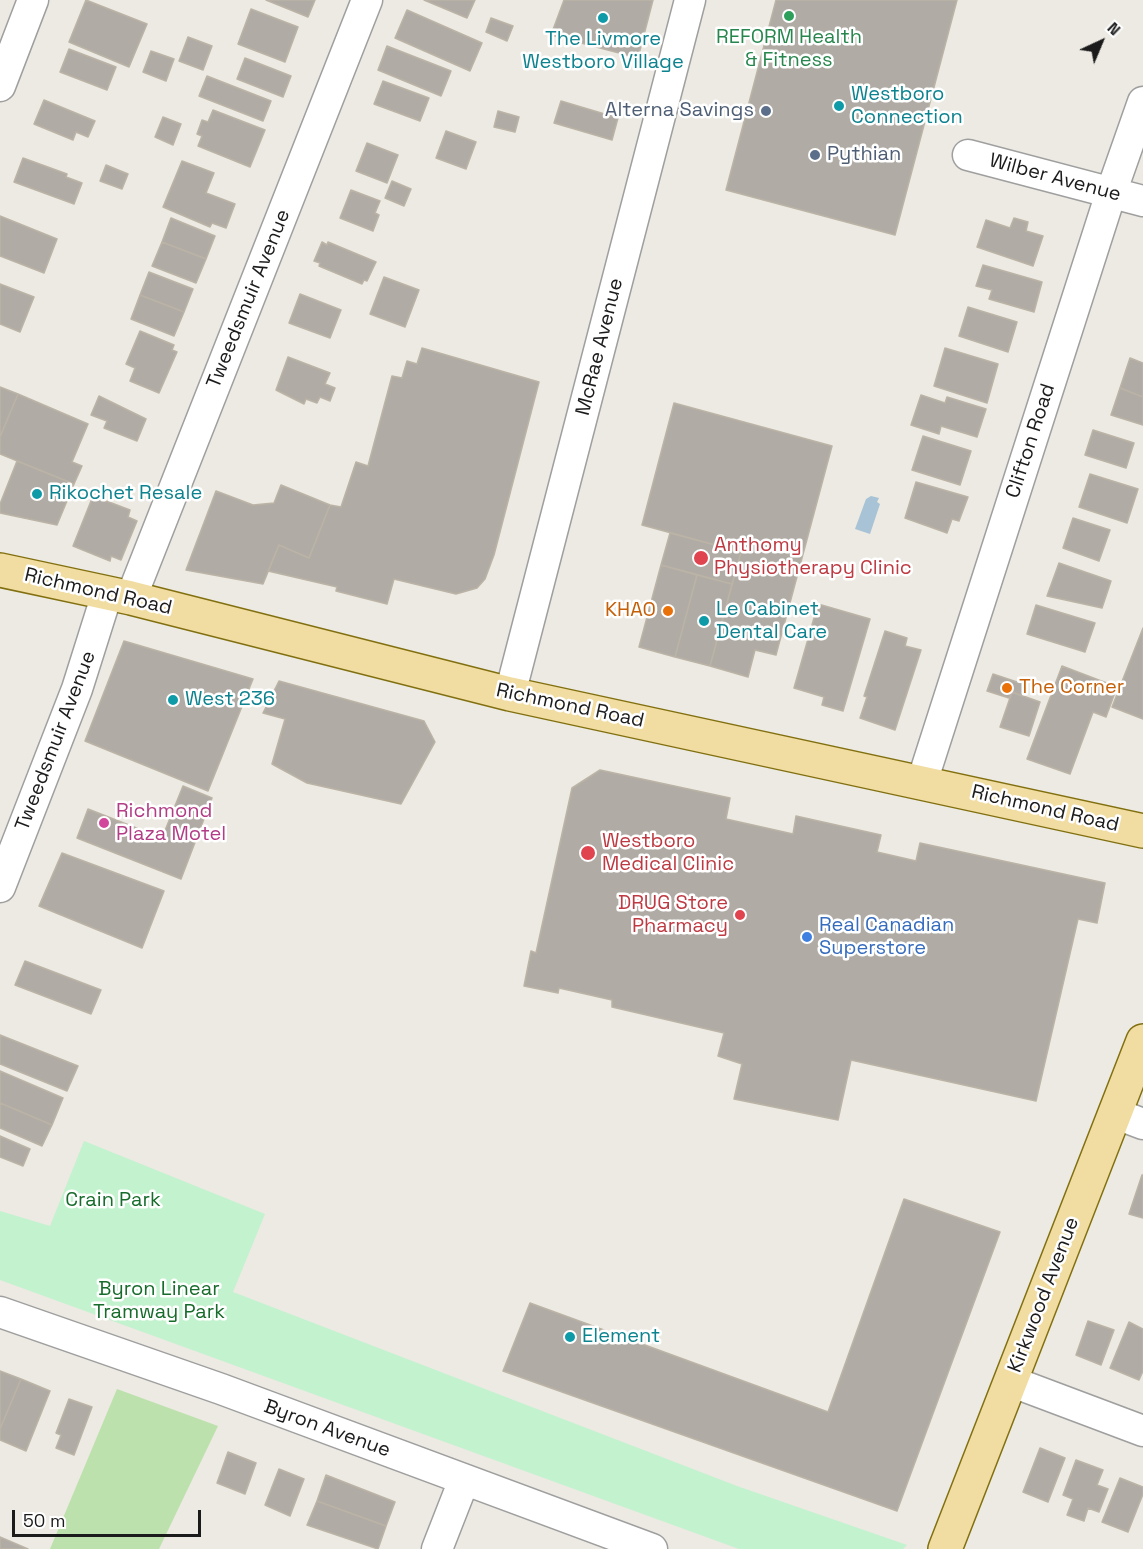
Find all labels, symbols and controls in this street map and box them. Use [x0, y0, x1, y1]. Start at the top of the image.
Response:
marker: REFORM Health & Fitness [782, 9, 796, 23]
marker: The Livmore Westboro Village [596, 11, 610, 25]
north arrow [1071, 12, 1131, 72]
text: N [1103, 17, 1125, 40]
place label: REFORM Health & Fitness [716, 26, 862, 73]
place label: The Livmore Westboro Village [522, 28, 684, 75]
place label: Westboro Connection [851, 83, 963, 130]
place label: Alterna Savings [605, 99, 754, 123]
marker: Westboro Connection [832, 99, 846, 113]
marker: Alterna Savings [759, 104, 773, 118]
place label: Pythian [827, 143, 901, 167]
marker: Pythian [808, 148, 822, 162]
street label: Wilber Avenue [987, 149, 1123, 207]
street label: Tweedsmuir Avenue [202, 206, 296, 392]
street label: McRae Avenue [571, 276, 629, 418]
street label: Clifton Road [1001, 381, 1061, 501]
place label: Rikochet Resale [49, 482, 202, 506]
marker: Rikochet Resale [30, 487, 44, 501]
place label: Anthomy Physiotherapy Clinic [714, 534, 912, 581]
marker: Anthomy Physiotherapy Clinic [692, 549, 710, 567]
street label: Richmond Road [22, 563, 174, 621]
place label: Le Cabinet Dental Care [716, 598, 827, 645]
place label: KHAO [605, 599, 656, 623]
marker: KHAO [661, 604, 675, 618]
marker: Le Cabinet Dental Care [697, 614, 711, 628]
street label: Tweedsmuir Avenue [11, 648, 101, 834]
place label: The Corner [1019, 676, 1124, 700]
street label: Richmond Road [494, 679, 646, 733]
marker: The Corner [1000, 681, 1014, 695]
place label: West 236 [185, 688, 275, 712]
marker: West 236 [166, 693, 180, 707]
street label: Richmond Road [969, 780, 1121, 838]
place label: Richmond Plaza Motel [116, 800, 226, 847]
marker: Richmond Plaza Motel [97, 816, 111, 830]
place label: Westboro Medical Clinic [602, 830, 734, 877]
marker: Westboro Medical Clinic [579, 844, 597, 862]
place label: DRUG Store Pharmacy [618, 892, 728, 939]
marker: DRUG Store Pharmacy [733, 908, 747, 922]
place label: Real Canadian Superstore [819, 914, 954, 961]
marker: Real Canadian Superstore [800, 930, 814, 944]
park label: Crain Park [65, 1189, 161, 1213]
street label: Kirkwood Avenue [1003, 1214, 1085, 1376]
park label: Byron Linear Tramway Park [93, 1278, 225, 1325]
place label: Element [582, 1325, 660, 1349]
marker: Element [563, 1330, 577, 1344]
street label: Byron Avenue [260, 1395, 394, 1463]
scale bar [15, 1498, 204, 1536]
text: 50 m [23, 1509, 65, 1532]

